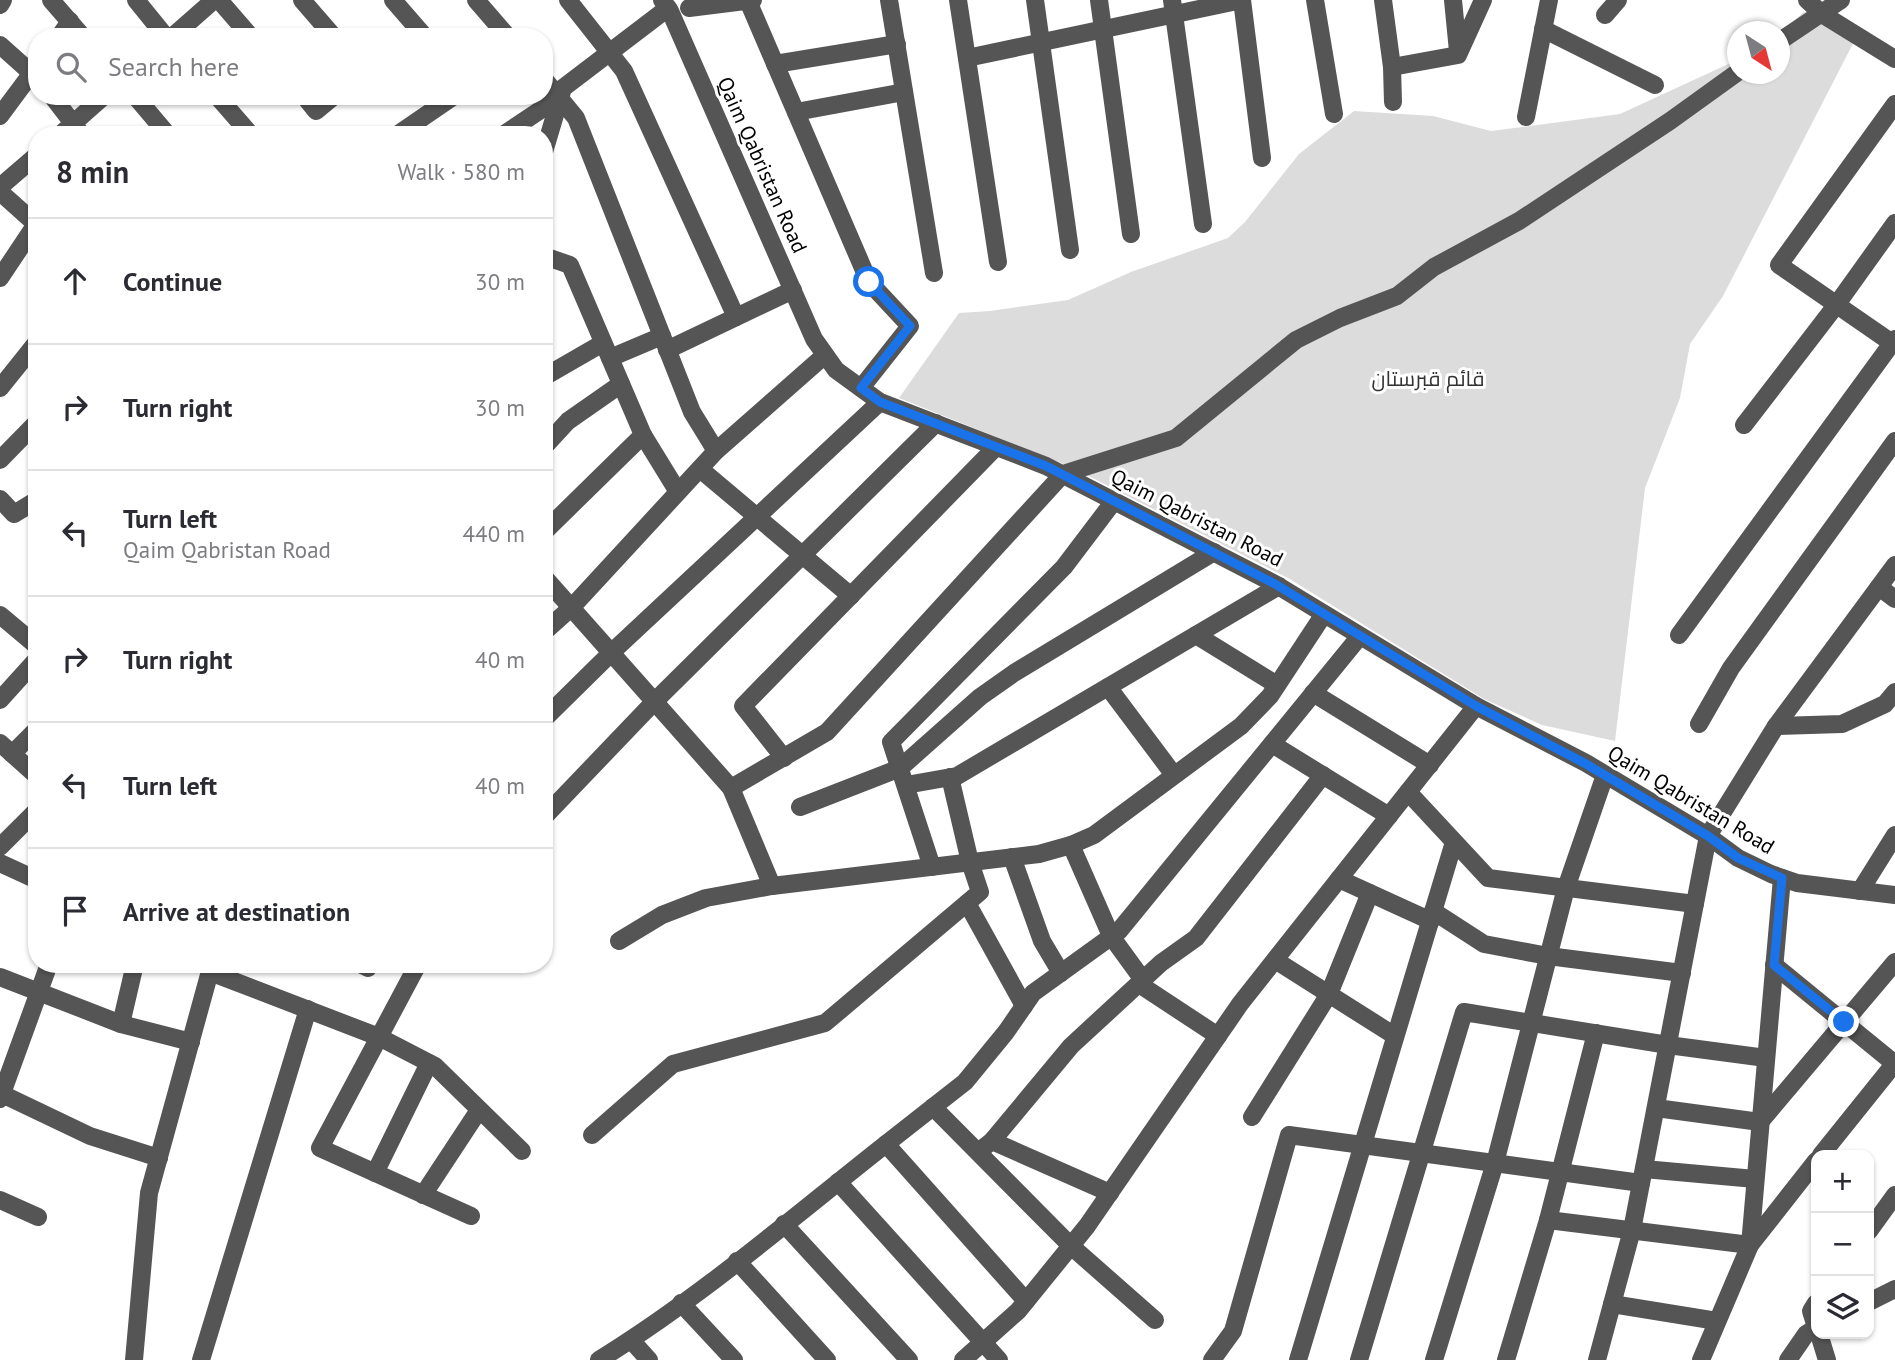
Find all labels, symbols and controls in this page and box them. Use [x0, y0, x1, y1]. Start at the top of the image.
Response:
north arrow [1727, 21, 1790, 84]
search box [28, 28, 553, 105]
icon: search [52, 48, 90, 86]
text: Search here [108, 50, 239, 83]
street label: Qaim Qabristan Road [712, 73, 813, 257]
text: 8 min [56, 152, 129, 191]
text: Walk · 580 m [398, 157, 525, 186]
icon: ahead [56, 262, 94, 300]
text: Continue [123, 265, 222, 298]
route start [853, 266, 884, 297]
text: 30 m [475, 267, 525, 296]
park label: قائم قبرستان [1372, 365, 1484, 393]
icon: right [56, 388, 94, 426]
text: Turn right [123, 391, 232, 424]
text: 30 m [475, 393, 525, 422]
street label: Qaim Qabristan Road [1107, 462, 1288, 573]
text: Turn left [123, 502, 217, 535]
icon: left [56, 514, 94, 552]
text: 440 m [463, 519, 525, 548]
text: Qaim Qabristan Road [123, 535, 331, 564]
icon: right [56, 640, 94, 678]
text: Turn right [123, 643, 232, 676]
text: 40 m [475, 645, 525, 674]
street label: Qaim Qabristan Road [1603, 739, 1780, 860]
icon: left [56, 766, 94, 804]
text: Turn left [123, 769, 217, 802]
text: 40 m [475, 771, 525, 800]
icon: arrive [56, 892, 94, 930]
text: Arrive at destination [123, 895, 350, 928]
route end [1828, 1006, 1859, 1037]
map controls [1811, 1150, 1874, 1339]
button: + [1811, 1150, 1874, 1213]
button: − [1811, 1213, 1874, 1276]
button: layers [1811, 1276, 1874, 1339]

